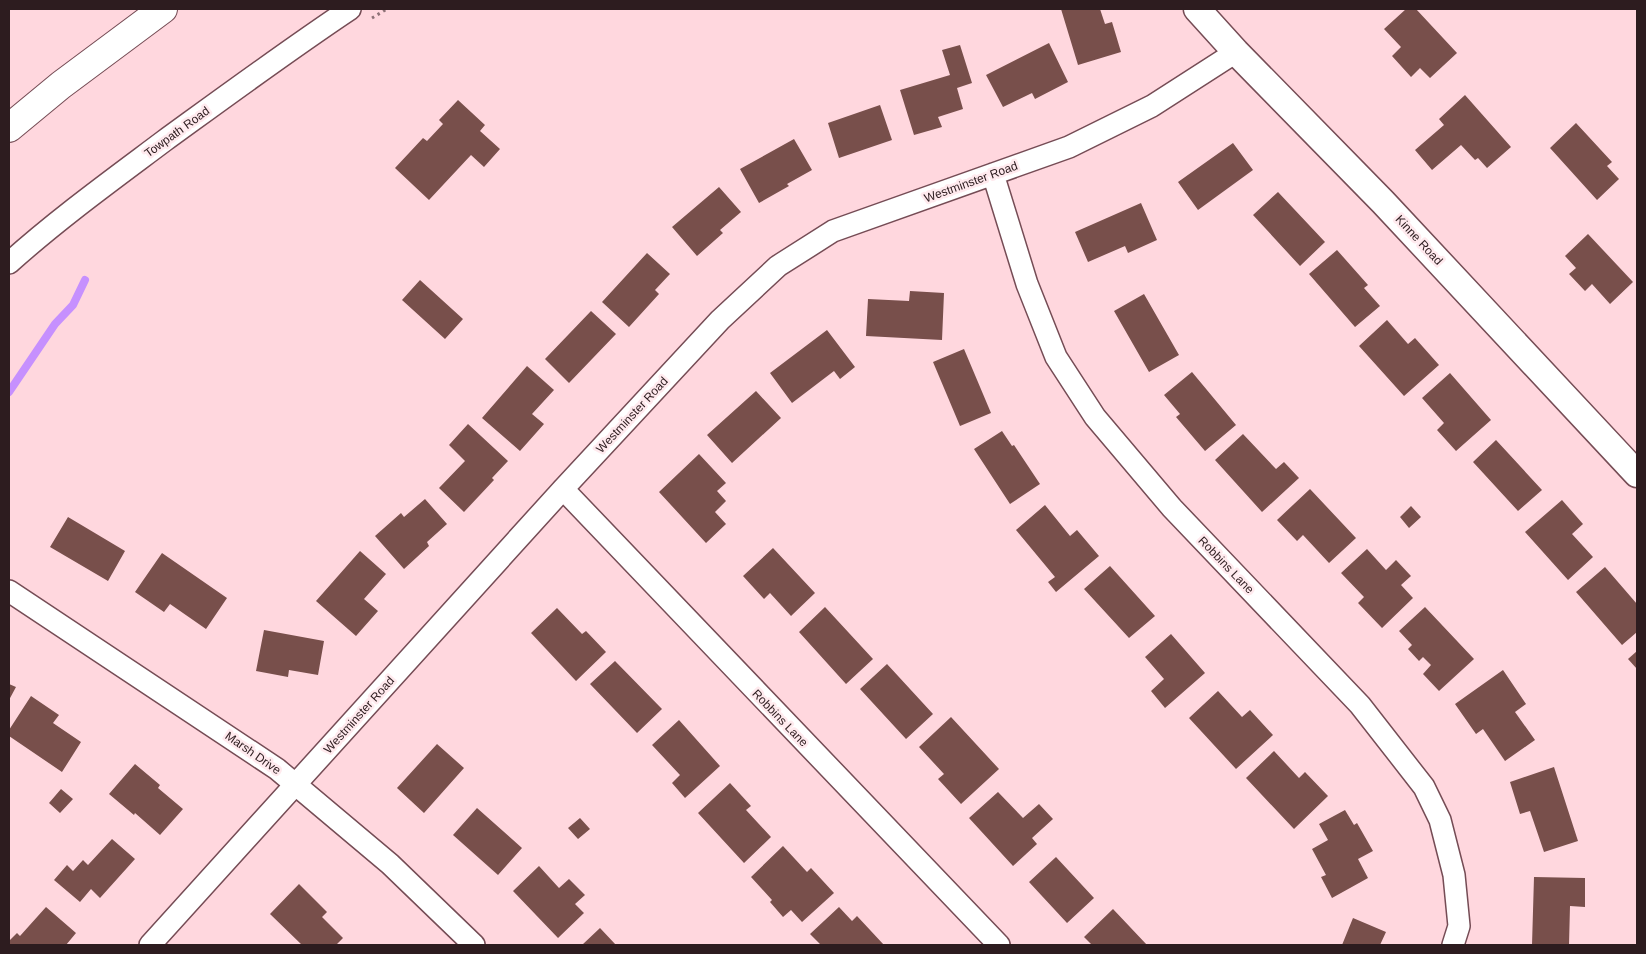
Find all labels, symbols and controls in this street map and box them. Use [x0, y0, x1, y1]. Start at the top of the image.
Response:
street label: Towpath Road [142, 104, 212, 160]
street label: Westminster Road [922, 159, 1020, 205]
street label: Kinne Road [1392, 212, 1446, 268]
street label: Westminster Road [593, 374, 671, 456]
street label: Robbins Lane [1195, 533, 1257, 597]
street label: Westminster Road [321, 674, 397, 756]
street label: Robbins Lane [749, 686, 811, 750]
street label: Marsh Drive [222, 729, 284, 777]

